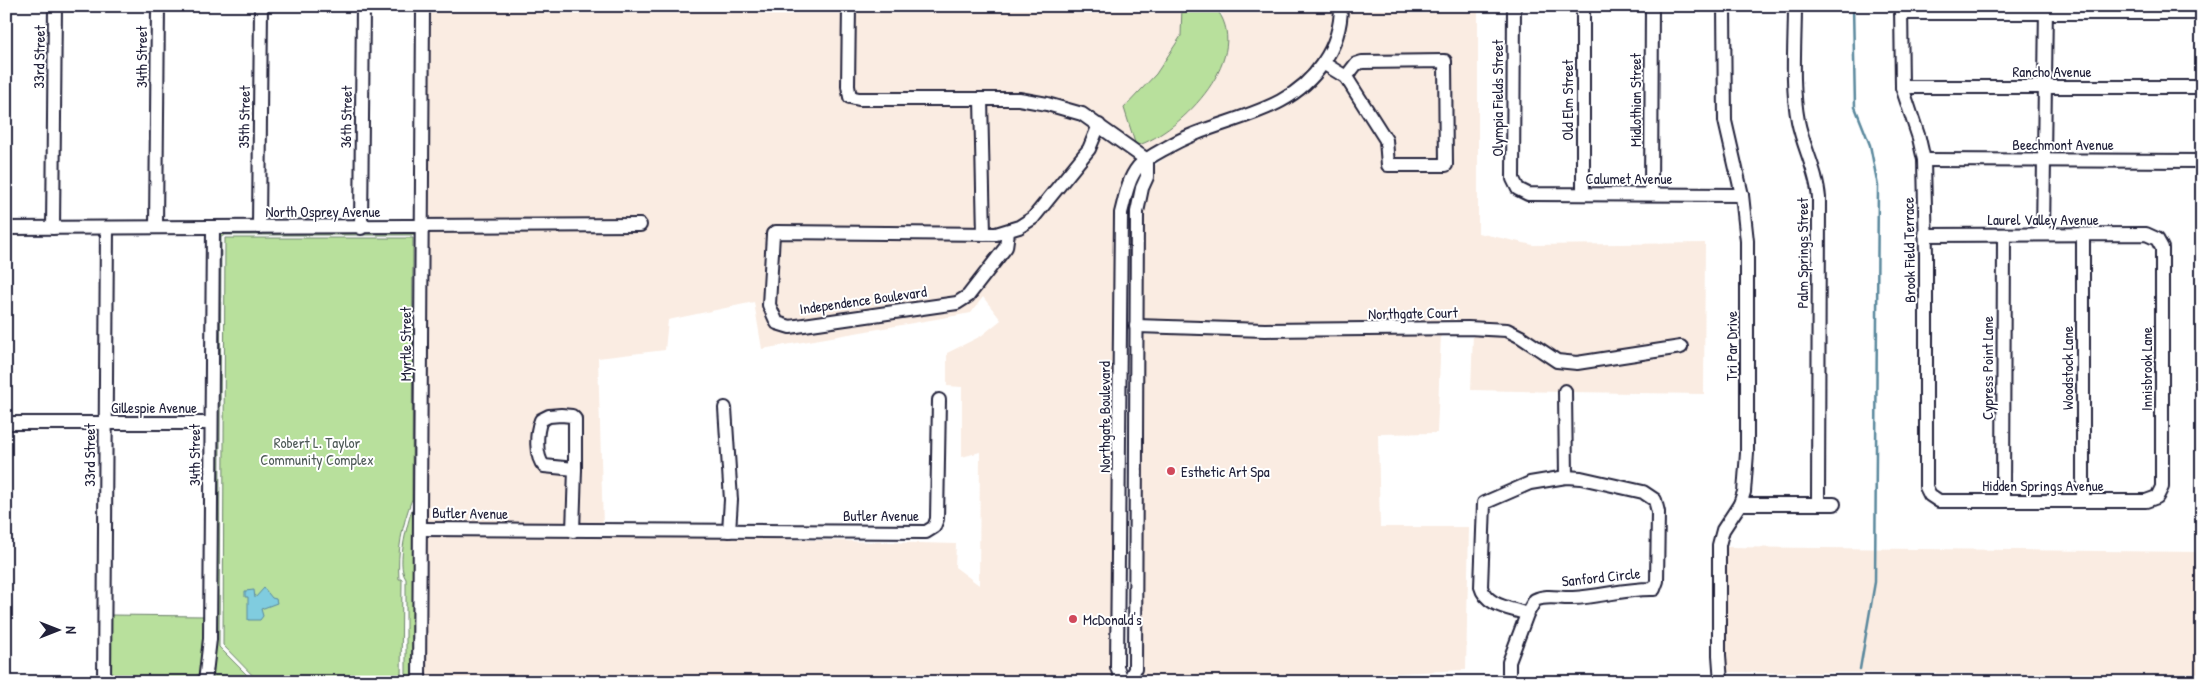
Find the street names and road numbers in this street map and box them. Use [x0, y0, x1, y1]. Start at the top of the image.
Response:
street label: 33rd Street [28, 24, 50, 89]
street label: 34th Street [131, 25, 152, 88]
street label: Olympia Fields Street [1487, 39, 1508, 156]
street label: Midlothian Street [1625, 52, 1646, 147]
street label: Old Elm Street [1557, 59, 1578, 140]
street label: Rancho Avenue [2012, 61, 2092, 82]
street label: 35th Street [233, 85, 255, 149]
street label: 36th Street [335, 85, 357, 148]
street label: Beechmont Avenue [2012, 134, 2114, 155]
street label: Calumet Avenue [1586, 168, 1672, 189]
street label: Palm Springs Street [1792, 197, 1813, 308]
street label: Brook Field Terrace [1898, 197, 1920, 303]
street label: North Osprey Avenue [266, 201, 380, 222]
street label: Laurel Valley Avenue [1987, 209, 2099, 230]
street label: Independence Boulevard [798, 281, 928, 319]
street label: Northgate Court [1368, 302, 1459, 324]
street label: Myrtle Street [395, 306, 416, 381]
street label: Tri Par Drive [1721, 311, 1742, 381]
street label: Cypress Point Lane [1977, 316, 1998, 420]
street label: Woodstock Lane [2057, 326, 2078, 410]
street label: Innisbrook Lane [2136, 327, 2157, 411]
street label: Northgate Boulevard [1094, 361, 1115, 473]
street label: Gillespie Avenue [111, 397, 197, 418]
street label: 33rd Street [79, 422, 100, 487]
street label: 34th Street [184, 423, 205, 486]
street label: Hidden Springs Avenue [1982, 475, 2104, 496]
street label: Butler Avenue [432, 502, 508, 524]
street label: Butler Avenue [843, 505, 919, 526]
street label: Sanford Circle [1561, 562, 1642, 592]

